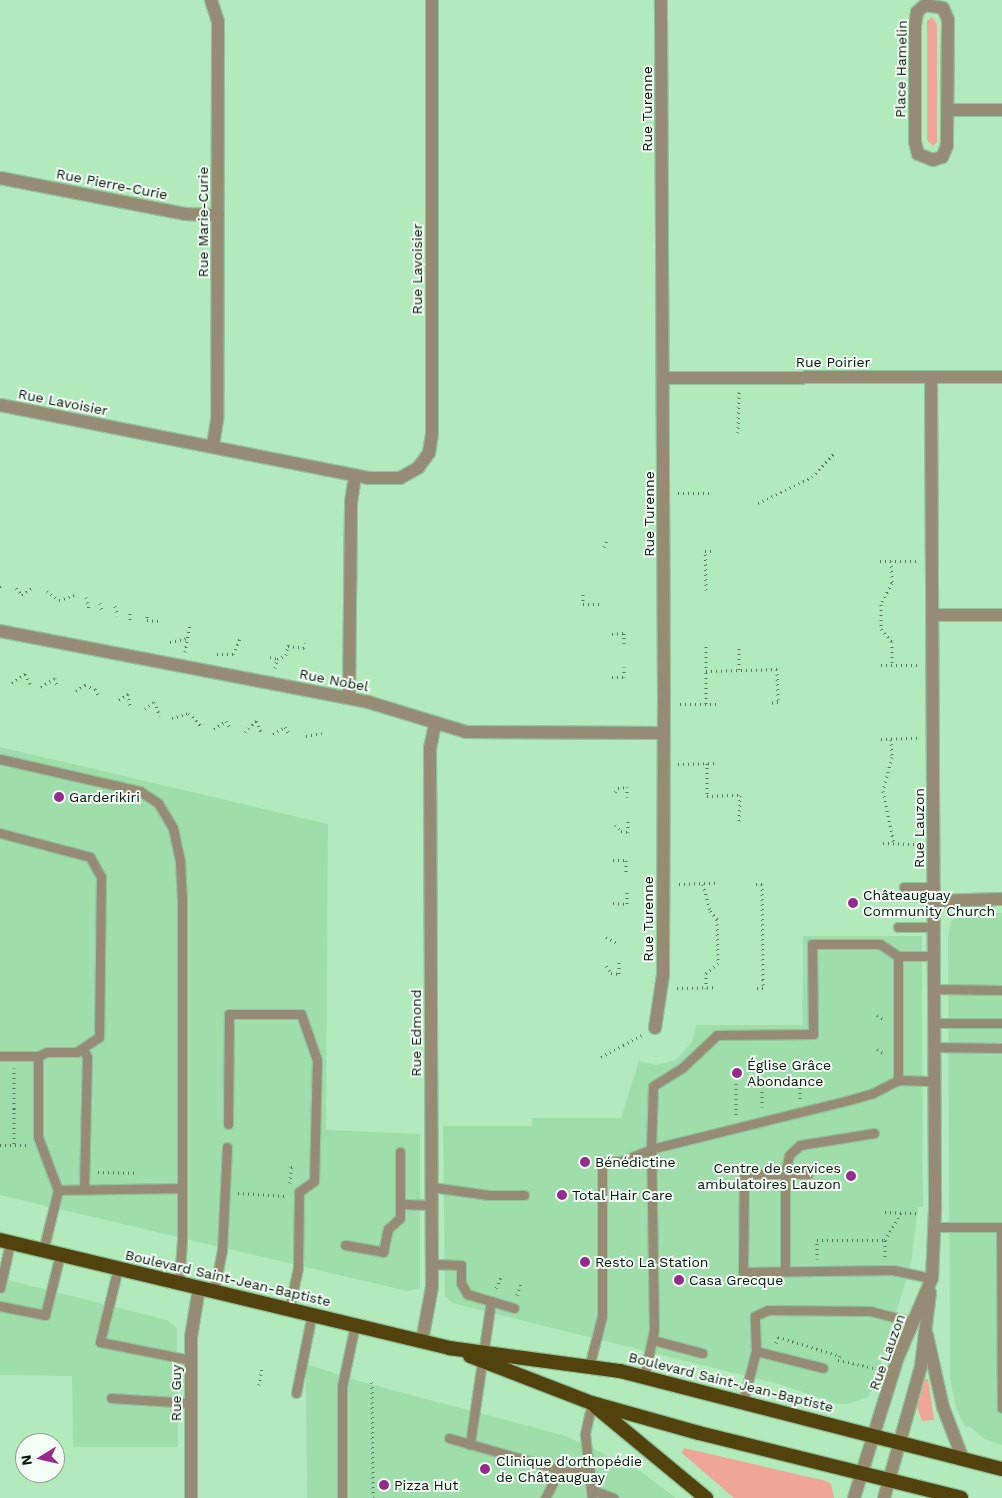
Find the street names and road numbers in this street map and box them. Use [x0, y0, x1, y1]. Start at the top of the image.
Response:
street label: Place Hamelin [892, 20, 910, 118]
street label: Rue Turenne [639, 66, 655, 152]
street label: Rue Pierre-Curie [55, 165, 169, 203]
street label: Rue Marie-Curie [195, 167, 211, 277]
street label: Rue Lavoisier [409, 224, 425, 314]
street label: Rue Poirier [796, 354, 870, 370]
street label: Rue Lavoisier [17, 385, 109, 419]
street label: Rue Turenne [641, 471, 657, 557]
street label: Rue Nobel [298, 665, 370, 695]
street label: Rue Lauzon [911, 788, 927, 868]
street label: Rue Turenne [640, 876, 656, 962]
street label: Rue Edmond [408, 989, 424, 1077]
street label: Boulevard Saint-Jean-Baptiste [124, 1246, 332, 1310]
street label: Rue Lauzon [865, 1312, 909, 1392]
street label: Boulevard Saint-Jean-Baptiste [627, 1348, 835, 1416]
street label: Rue Guy [168, 1365, 184, 1421]

